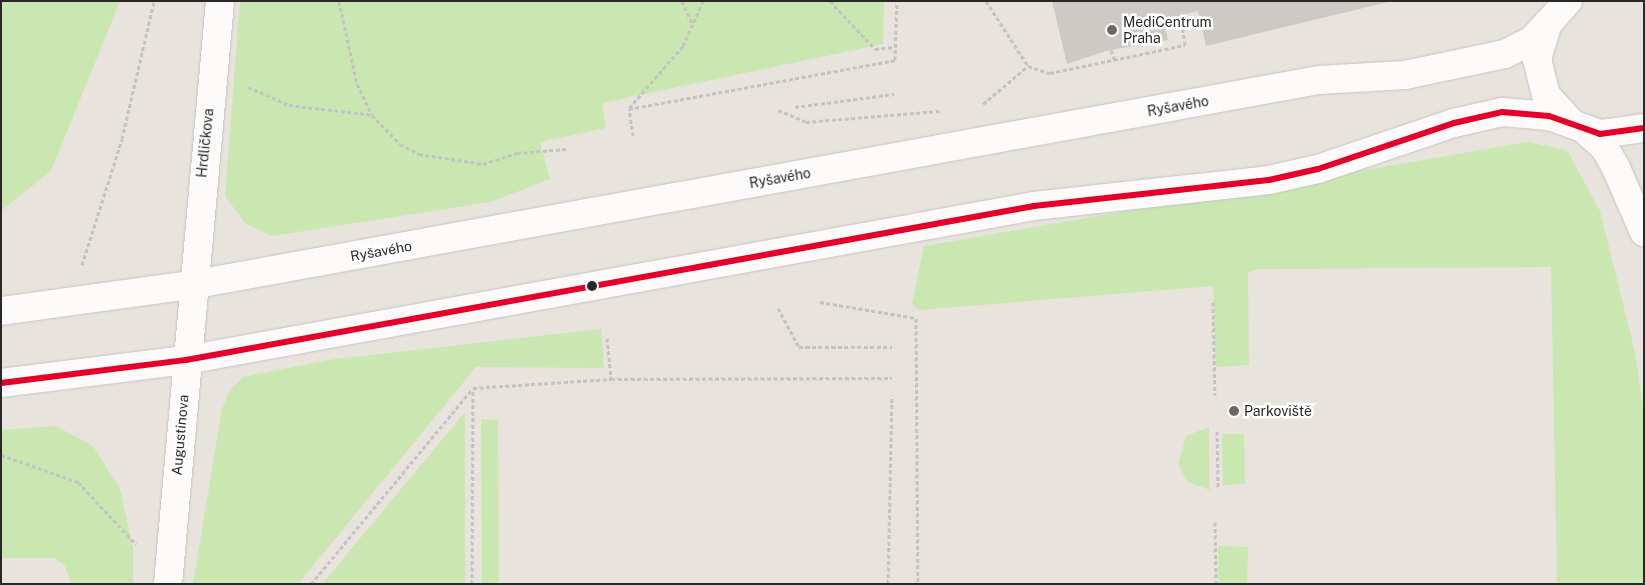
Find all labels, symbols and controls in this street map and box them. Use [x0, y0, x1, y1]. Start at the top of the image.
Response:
place label: MediCentrum Praha [1123, 14, 1212, 46]
marker: MediCentrum Praha [1105, 23, 1119, 37]
street label: Ryšavého [1146, 92, 1210, 120]
street label: Hrdličkova [193, 107, 217, 179]
street label: Ryšavého [748, 164, 812, 192]
street label: Ryšavého [349, 237, 413, 265]
unlabelled marker [587, 281, 597, 291]
street label: Augustinova [168, 394, 192, 476]
place label: Parkoviště [1244, 403, 1312, 419]
marker: Parkoviště [1228, 405, 1240, 417]

